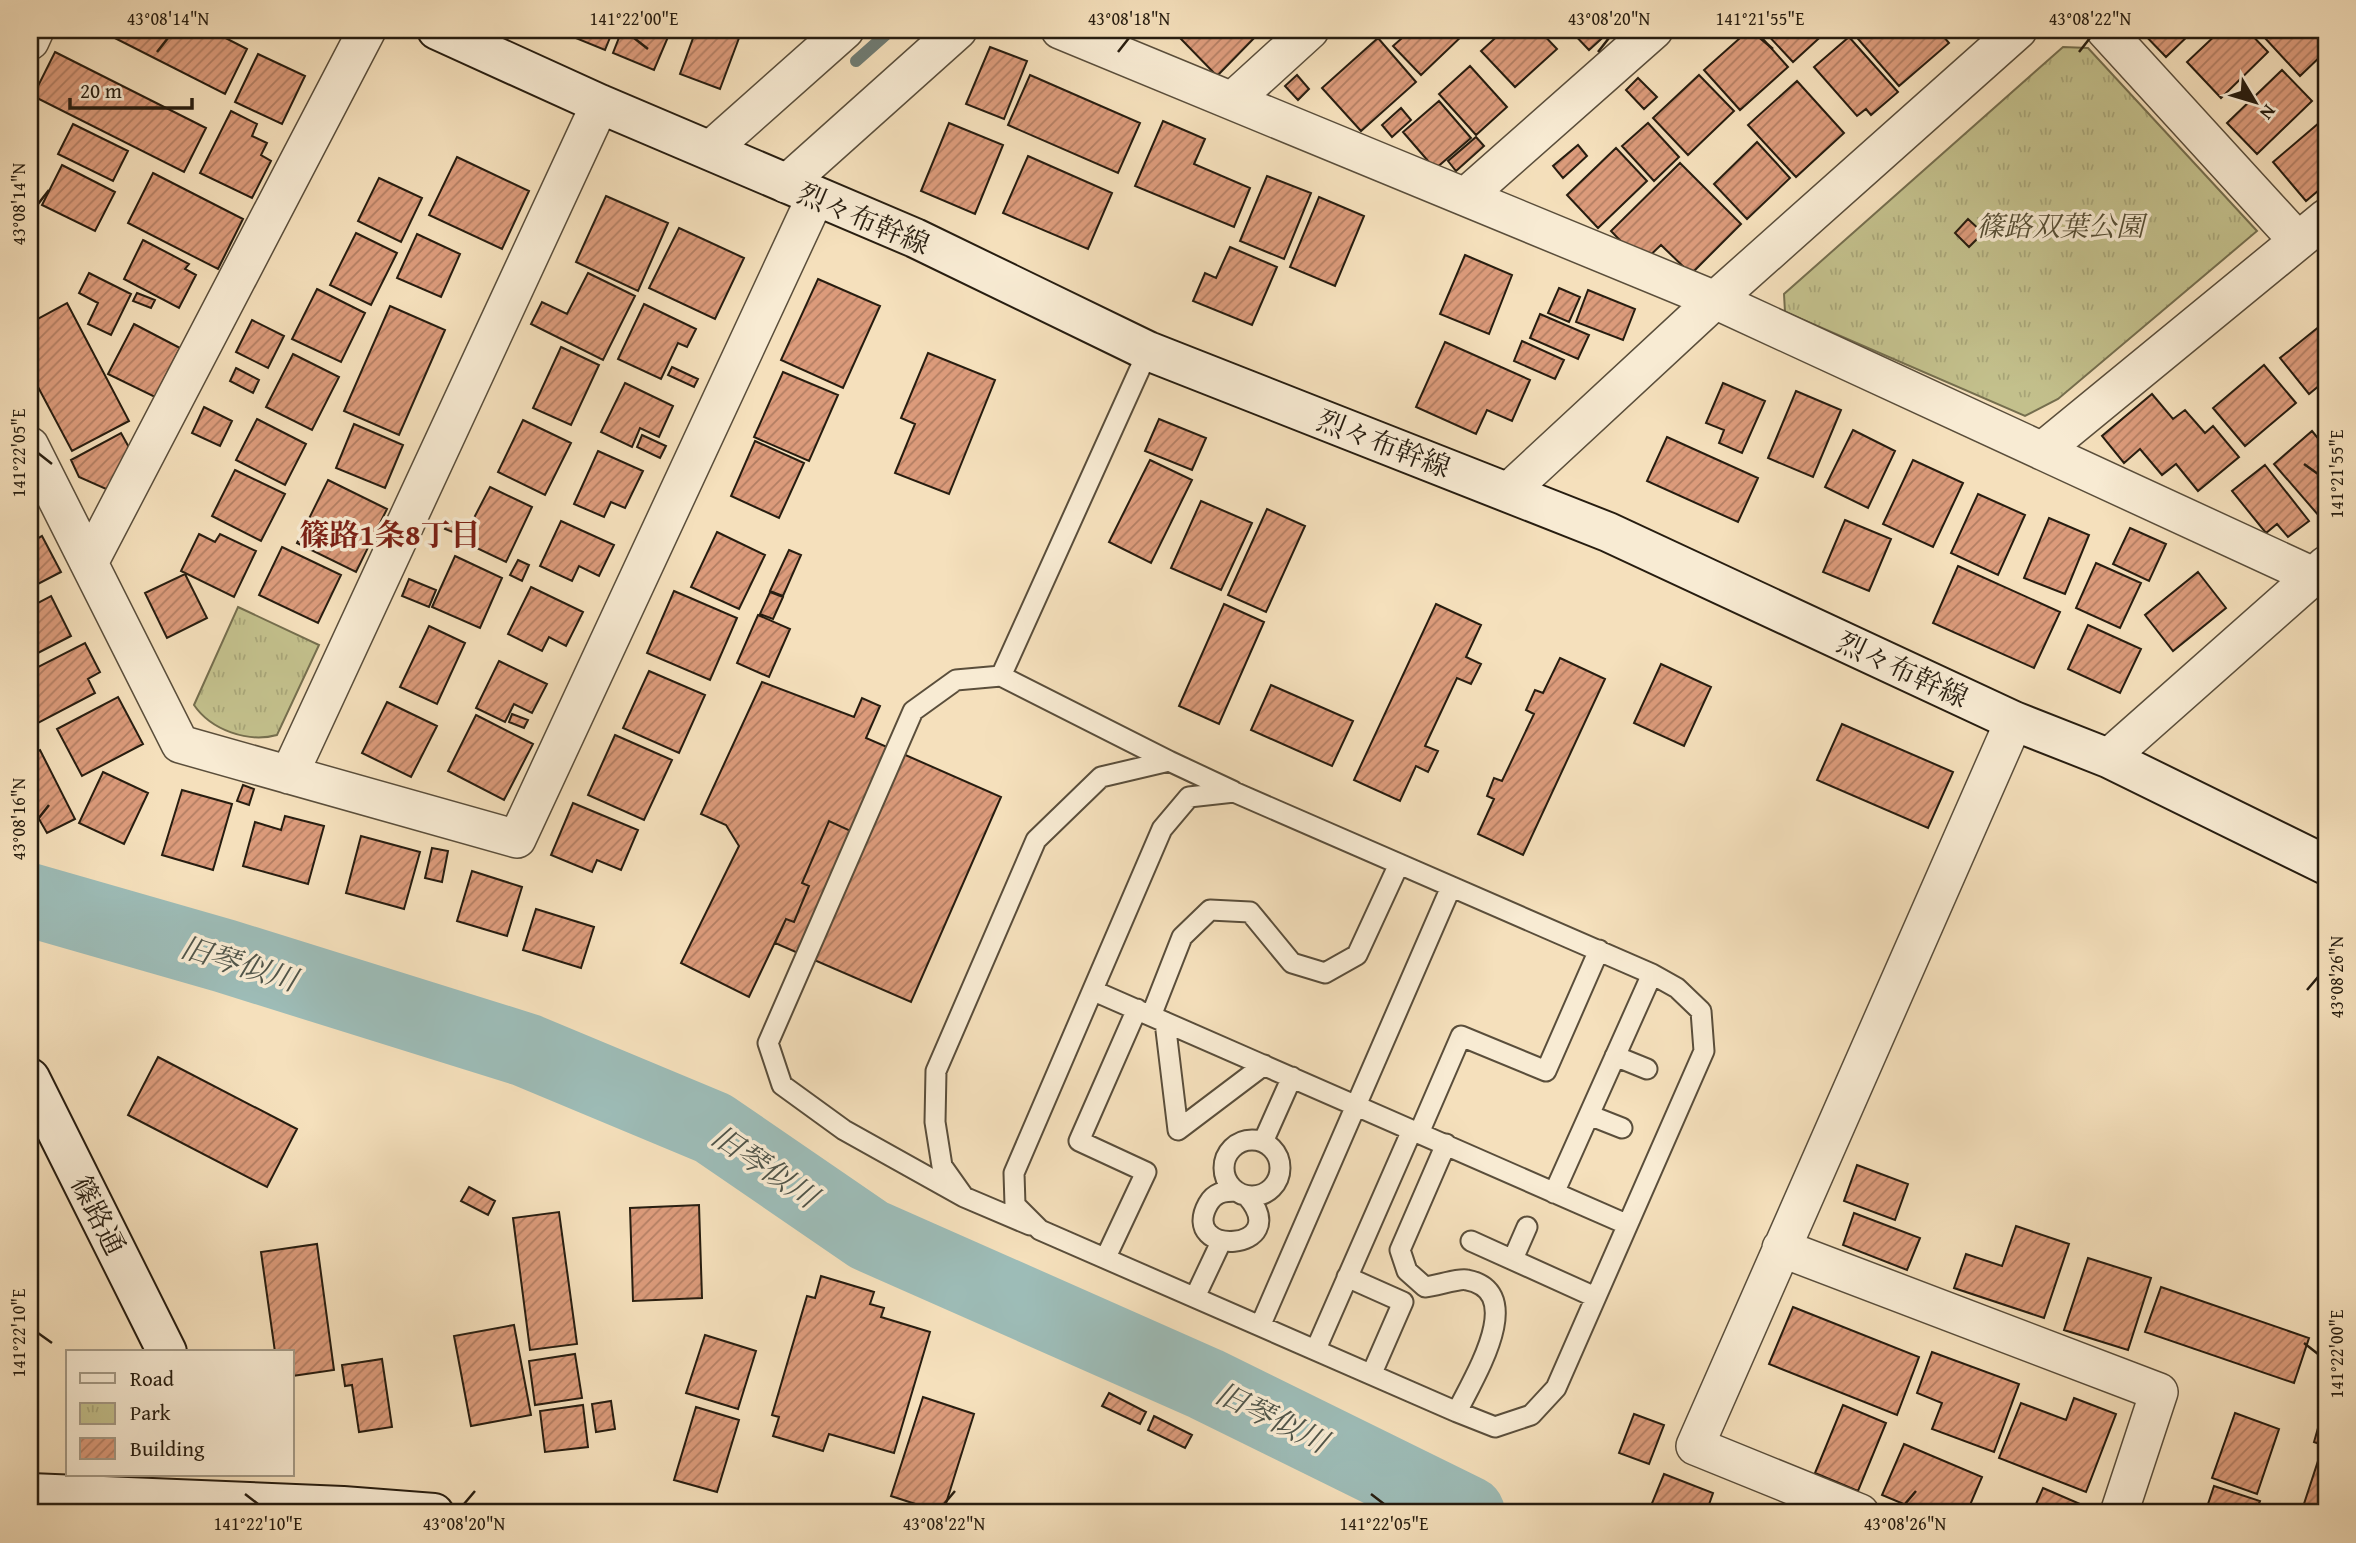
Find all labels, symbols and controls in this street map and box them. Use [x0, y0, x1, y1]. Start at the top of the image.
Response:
text: 43°08'14"N [127, 5, 210, 32]
text: 141°22'00"E [590, 5, 678, 32]
text: 43°08'18"N [1088, 5, 1171, 32]
text: 43°08'20"N [1568, 5, 1651, 32]
text: 141°21'55"E [1716, 5, 1804, 32]
text: 43°08'22"N [2049, 5, 2132, 32]
scale bar [70, 66, 192, 110]
north arrow [2220, 66, 2290, 136]
text: 20 m [80, 75, 122, 106]
text: N [2253, 99, 2283, 126]
text: 43°08'14"N [5, 162, 32, 245]
street label: 烈々布幹線 [792, 172, 936, 264]
park label: 篠路双葉公園 [1976, 205, 2148, 246]
street label: 烈々布幹線 [1311, 399, 1457, 487]
text: 141°22'05"E [5, 409, 32, 497]
text: 141°21'55"E [2323, 430, 2350, 518]
district label: 篠路1条8丁目 [299, 512, 481, 556]
street label: 烈々布幹線 [1831, 621, 1975, 717]
text: 43°08'16"N [5, 777, 32, 860]
water label: 旧琴似川 [175, 924, 306, 1002]
text: 43°08'26"N [2323, 935, 2350, 1018]
water label: 旧琴似川 [703, 1114, 830, 1219]
street label: 篠路通 [62, 1168, 136, 1262]
text: 141°22'10"E [5, 1289, 32, 1377]
text: 141°22'00"E [2323, 1310, 2350, 1398]
legend [66, 1350, 294, 1476]
text: Road [130, 1363, 175, 1394]
water label: 旧琴似川 [1208, 1371, 1338, 1464]
text: Park [130, 1397, 171, 1428]
text: Building [130, 1433, 205, 1464]
text: 141°22'10"E [214, 1510, 302, 1537]
text: 43°08'20"N [423, 1510, 506, 1537]
text: 43°08'22"N [903, 1510, 986, 1537]
text: 141°22'05"E [1340, 1510, 1428, 1537]
text: 43°08'26"N [1864, 1510, 1947, 1537]

